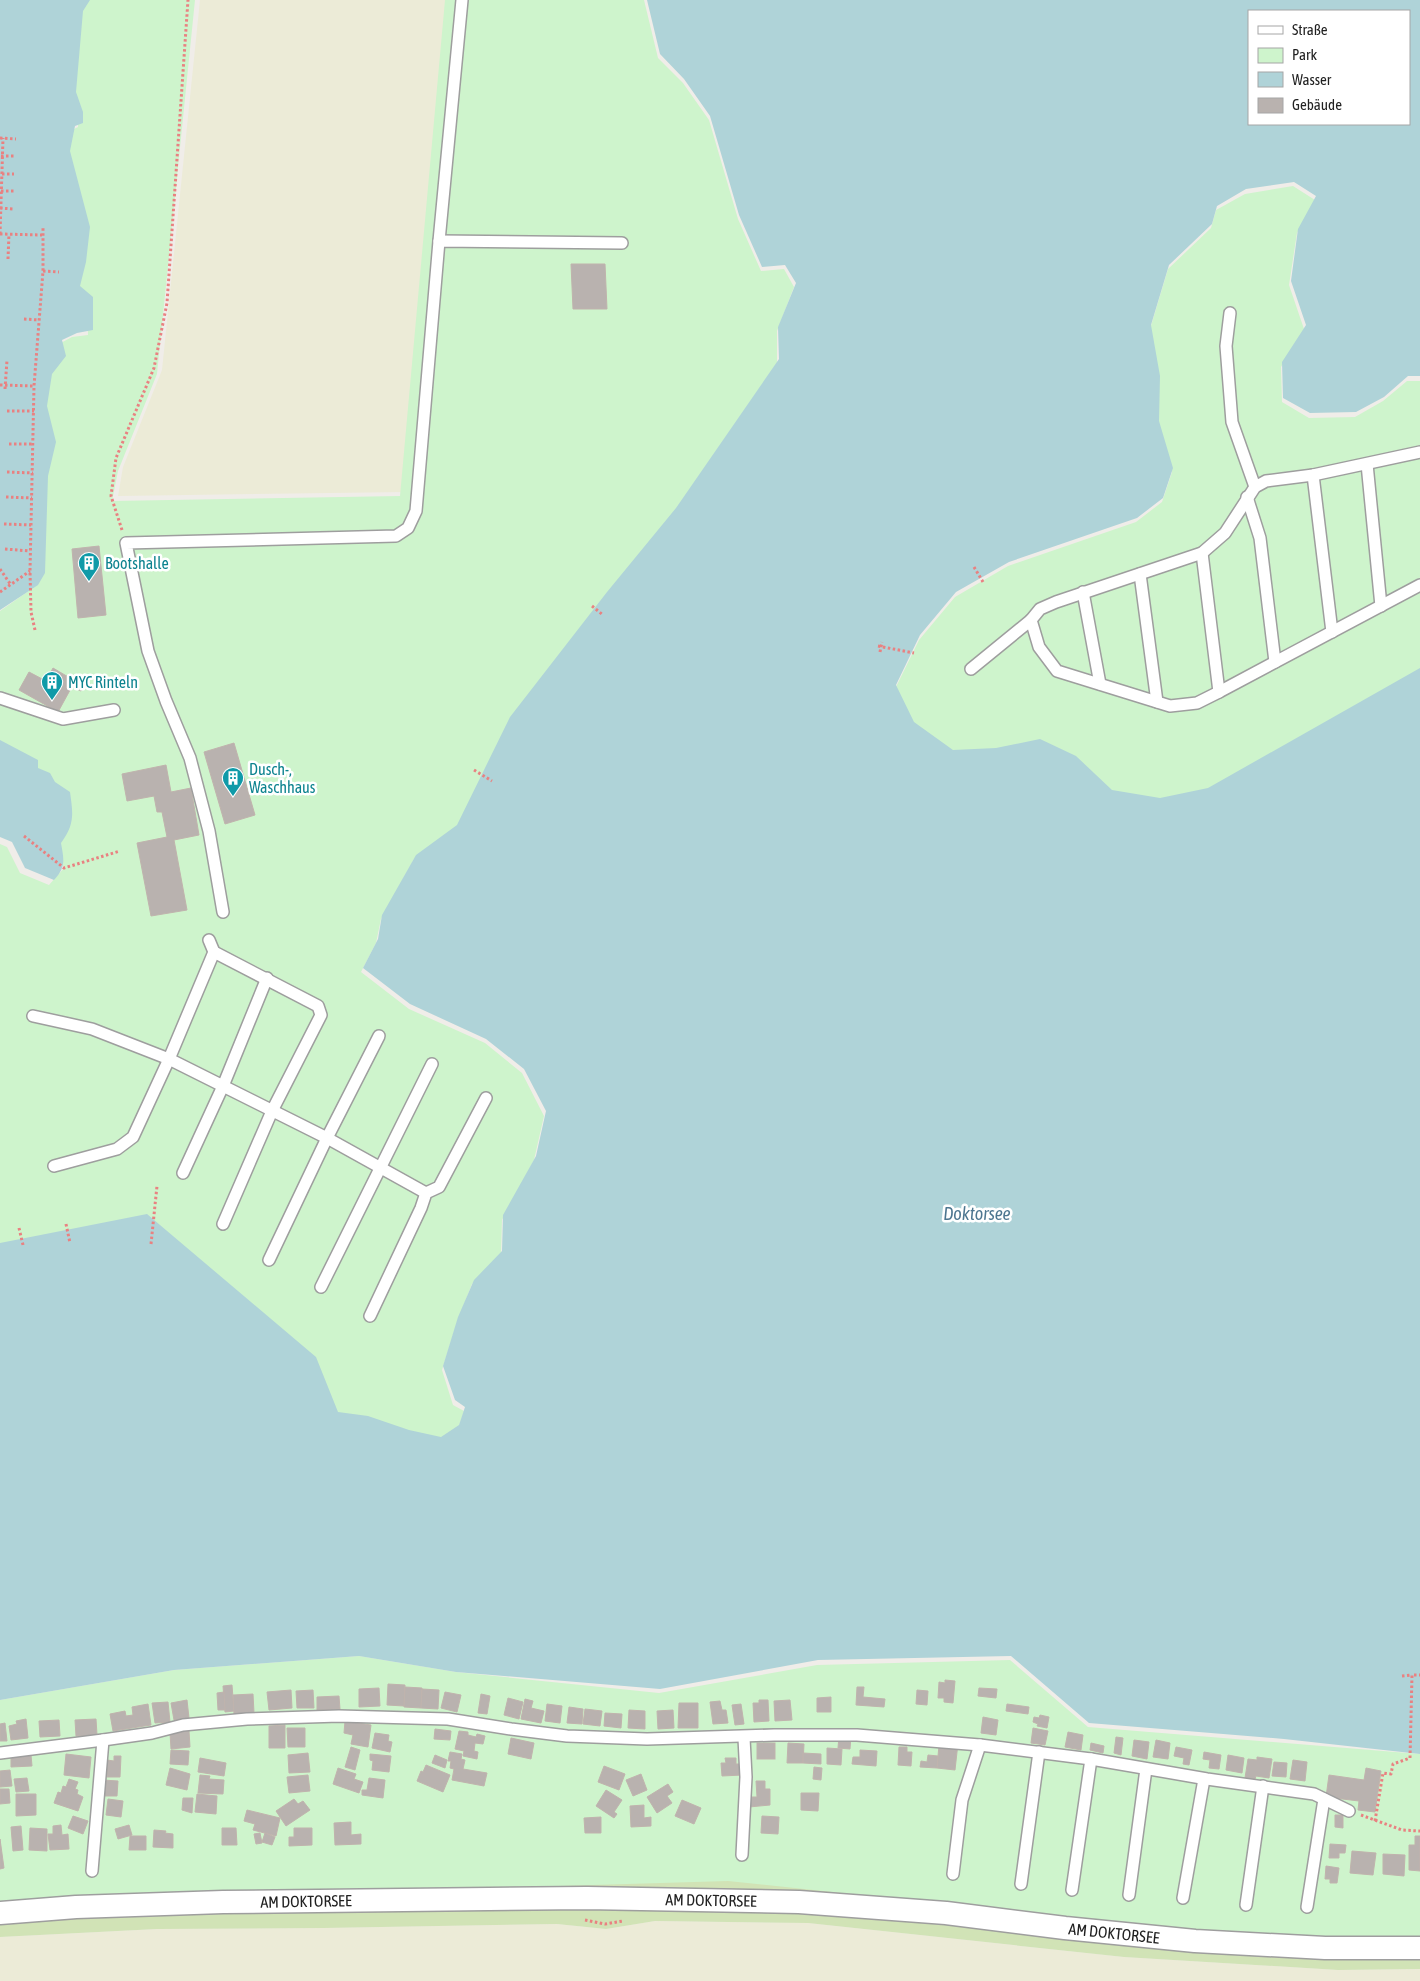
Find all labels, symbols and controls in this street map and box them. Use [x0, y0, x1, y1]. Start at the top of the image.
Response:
legend [1248, 10, 1410, 125]
text: Straße [1292, 21, 1328, 38]
text: Park [1292, 46, 1317, 63]
text: Wasser [1292, 71, 1332, 88]
text: Gebäude [1292, 96, 1342, 113]
building icon: Bootshalle [77, 551, 101, 582]
place label: Bootshalle [105, 554, 169, 572]
building icon: MYC Rinteln [40, 670, 64, 701]
place label: MYC Rinteln [68, 673, 138, 691]
place label: Dusch-, Waschhaus [249, 760, 316, 796]
building icon: Dusch-, Waschhaus [221, 766, 245, 797]
water label: Doktorsee [943, 1203, 1011, 1224]
street label: AM DOKTORSEE [665, 1890, 757, 1910]
street label: AM DOKTORSEE [260, 1891, 352, 1911]
street label: AM DOKTORSEE [1068, 1919, 1161, 1947]

